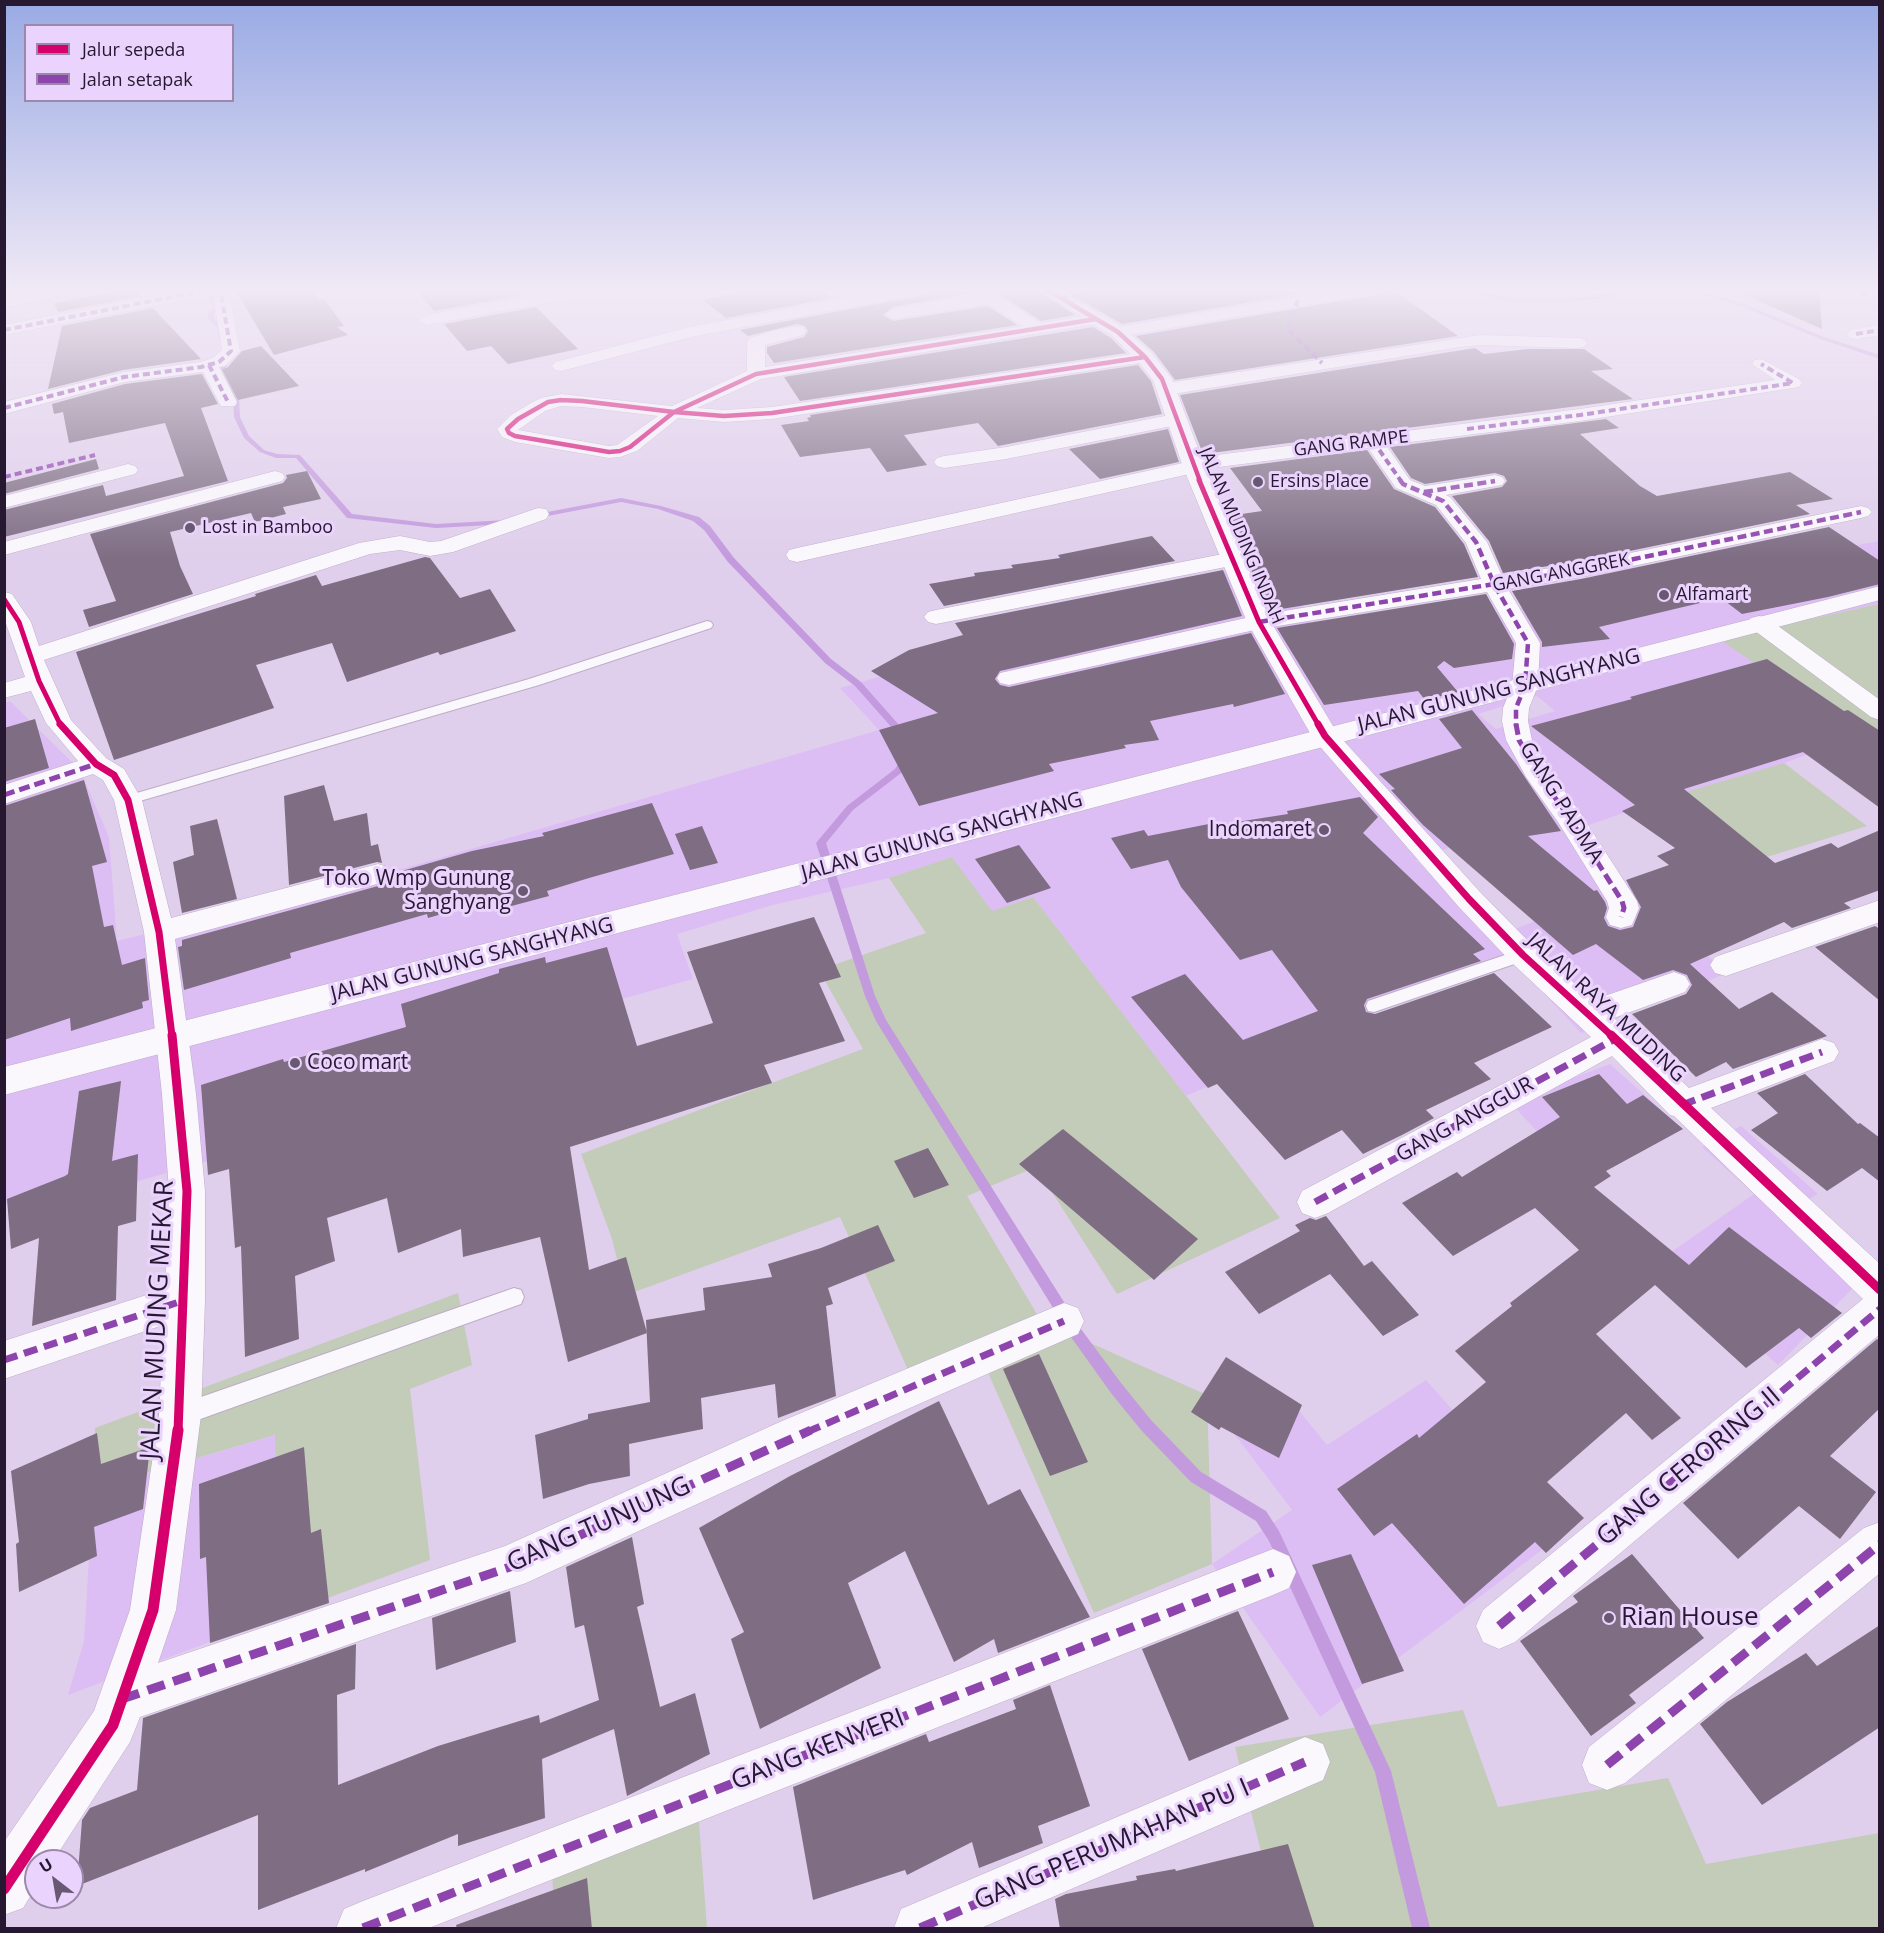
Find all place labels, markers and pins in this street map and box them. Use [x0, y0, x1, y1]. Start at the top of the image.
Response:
place label: Ersins Place [1270, 471, 1369, 493]
marker: Ersins Place [1251, 475, 1265, 489]
place label: Lost in Bamboo [202, 517, 333, 539]
marker: Lost in Bamboo [183, 521, 197, 535]
place label: Alfamart [1676, 584, 1748, 606]
marker: Alfamart [1657, 588, 1671, 602]
place label: Indomaret [1209, 817, 1312, 843]
marker: Indomaret [1317, 823, 1331, 837]
place label: Toko Wmp Gunung Sanghyang [322, 866, 511, 916]
marker: Toko Wmp Gunung Sanghyang [516, 884, 530, 898]
place label: Coco mart [307, 1050, 408, 1076]
marker: Coco mart [288, 1056, 302, 1070]
place label: Rian House [1621, 1602, 1759, 1634]
marker: Rian House [1602, 1611, 1616, 1625]

